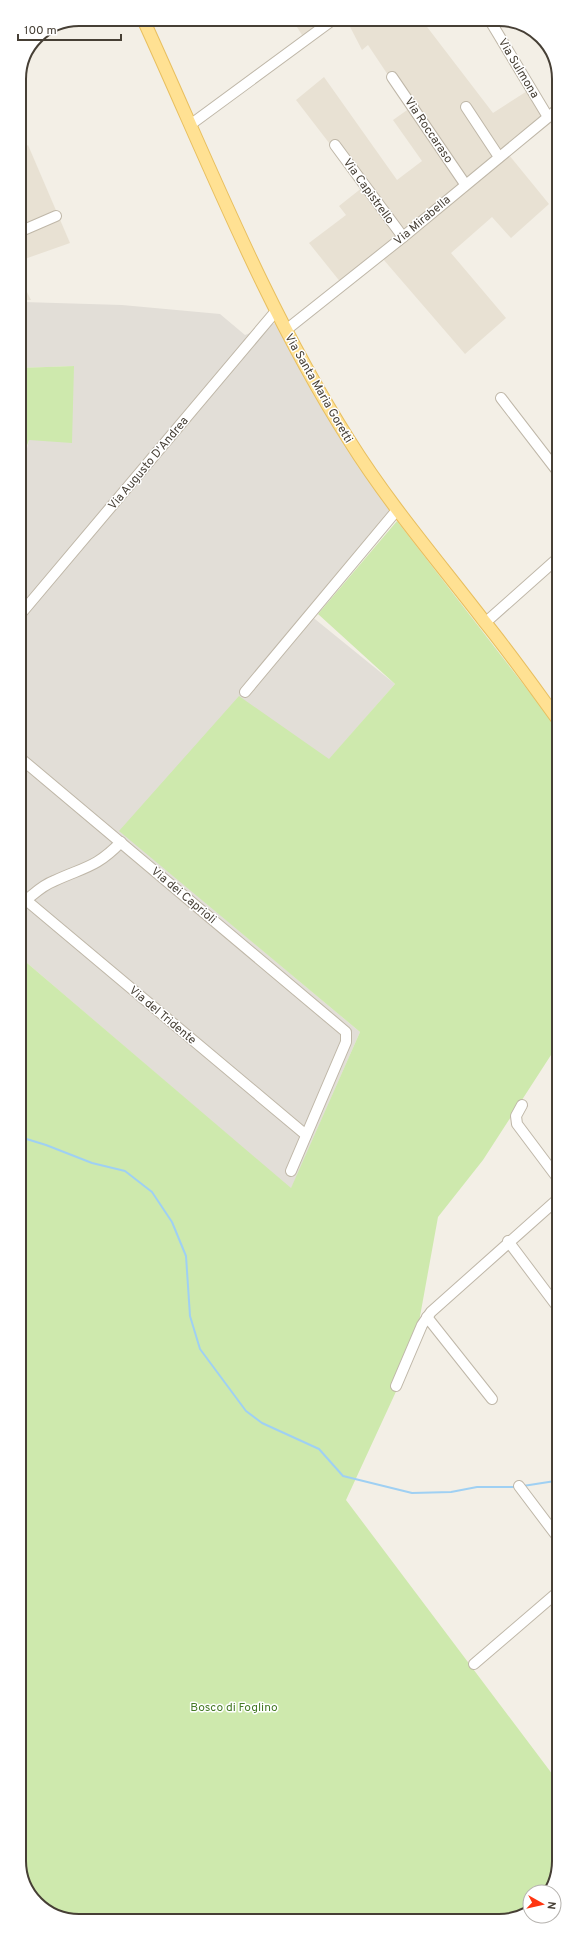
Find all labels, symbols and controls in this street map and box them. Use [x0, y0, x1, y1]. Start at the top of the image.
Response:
scale bar [18, 16, 121, 42]
text: 100 m [24, 23, 57, 39]
street label: Via Sulmona [494, 36, 542, 101]
street label: Via Roccaraso [400, 95, 456, 167]
street label: Via Capistrello [339, 156, 398, 228]
street label: Via Mirabella [391, 192, 454, 249]
street label: Via Santa Maria Goretti [280, 331, 356, 446]
street label: Via Augusto D'Andrea [105, 414, 192, 514]
street label: Via dei Caprioli [147, 864, 219, 928]
street label: Via del Tridente [125, 983, 199, 1049]
park label: Bosco di Foglino [190, 1700, 278, 1716]
north arrow [522, 1884, 562, 1924]
text: N [543, 1900, 558, 1910]

